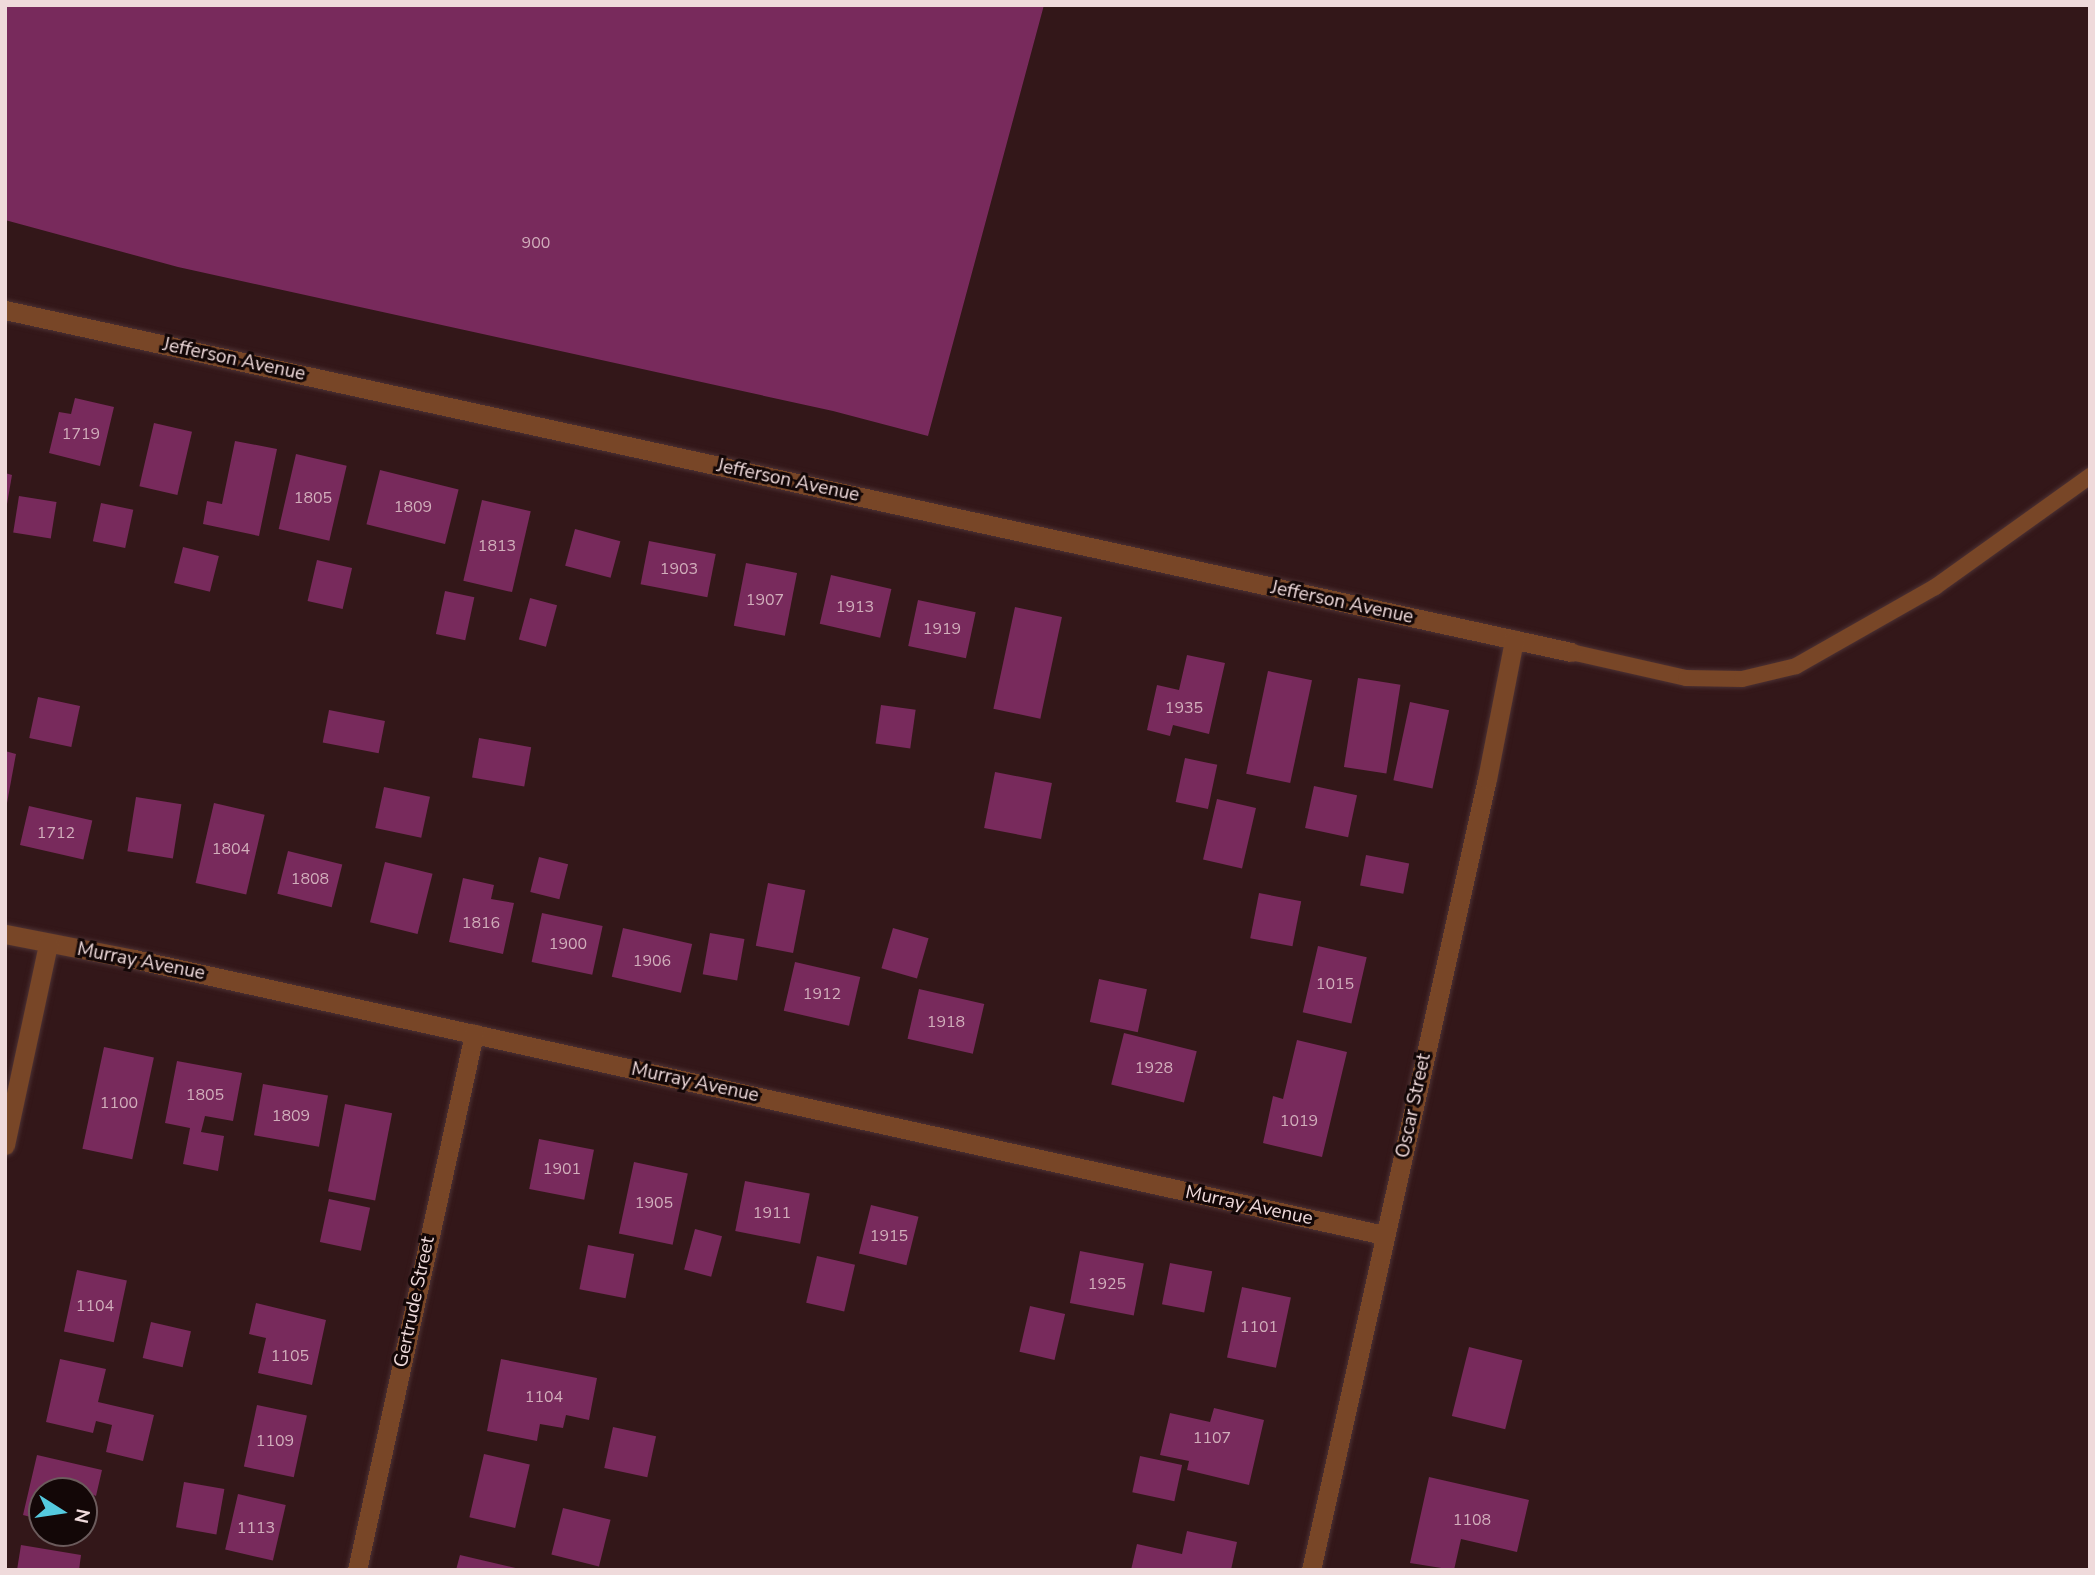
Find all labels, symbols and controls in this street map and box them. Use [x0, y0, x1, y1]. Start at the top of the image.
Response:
house number: 900 [522, 233, 550, 253]
street label: Jefferson Avenue [161, 334, 307, 386]
house number: 1719 [62, 424, 100, 444]
street label: Jefferson Avenue [715, 455, 861, 507]
house number: 1805 [294, 488, 332, 508]
house number: 1809 [394, 497, 432, 517]
house number: 1813 [478, 536, 516, 556]
house number: 1903 [660, 559, 698, 579]
street label: Jefferson Avenue [1269, 577, 1415, 629]
house number: 1907 [746, 590, 784, 610]
house number: 1913 [836, 597, 874, 617]
house number: 1919 [923, 619, 961, 639]
house number: 1935 [1165, 698, 1203, 718]
house number: 1712 [37, 823, 75, 843]
house number: 1804 [212, 839, 250, 859]
house number: 1808 [291, 869, 329, 889]
house number: 1816 [462, 913, 500, 933]
house number: 1900 [549, 934, 587, 954]
street label: Murray Avenue [75, 938, 207, 986]
house number: 1906 [633, 951, 671, 971]
house number: 1015 [1316, 974, 1354, 994]
house number: 1912 [803, 984, 841, 1004]
house number: 1918 [927, 1012, 965, 1032]
street label: Oscar Street [1392, 1052, 1436, 1160]
street label: Murray Avenue [629, 1058, 761, 1108]
house number: 1928 [1135, 1058, 1173, 1078]
house number: 1805 [186, 1085, 224, 1105]
house number: 1100 [100, 1093, 138, 1113]
house number: 1809 [272, 1106, 310, 1126]
house number: 1019 [1280, 1111, 1318, 1131]
house number: 1901 [543, 1159, 581, 1179]
street label: Murray Avenue [1183, 1181, 1315, 1231]
house number: 1905 [635, 1193, 673, 1213]
house number: 1911 [753, 1203, 791, 1223]
house number: 1915 [870, 1226, 908, 1246]
street label: Gertrude Street [390, 1234, 440, 1370]
house number: 1925 [1088, 1274, 1126, 1294]
house number: 1104 [76, 1296, 114, 1316]
house number: 1101 [1240, 1317, 1278, 1337]
house number: 1105 [271, 1346, 309, 1366]
house number: 1104 [525, 1387, 563, 1407]
house number: 1107 [1193, 1428, 1231, 1448]
house number: 1109 [256, 1431, 294, 1451]
north arrow [28, 1477, 98, 1547]
text: N [67, 1506, 96, 1526]
house number: 1108 [1453, 1510, 1491, 1530]
house number: 1113 [237, 1518, 275, 1538]

